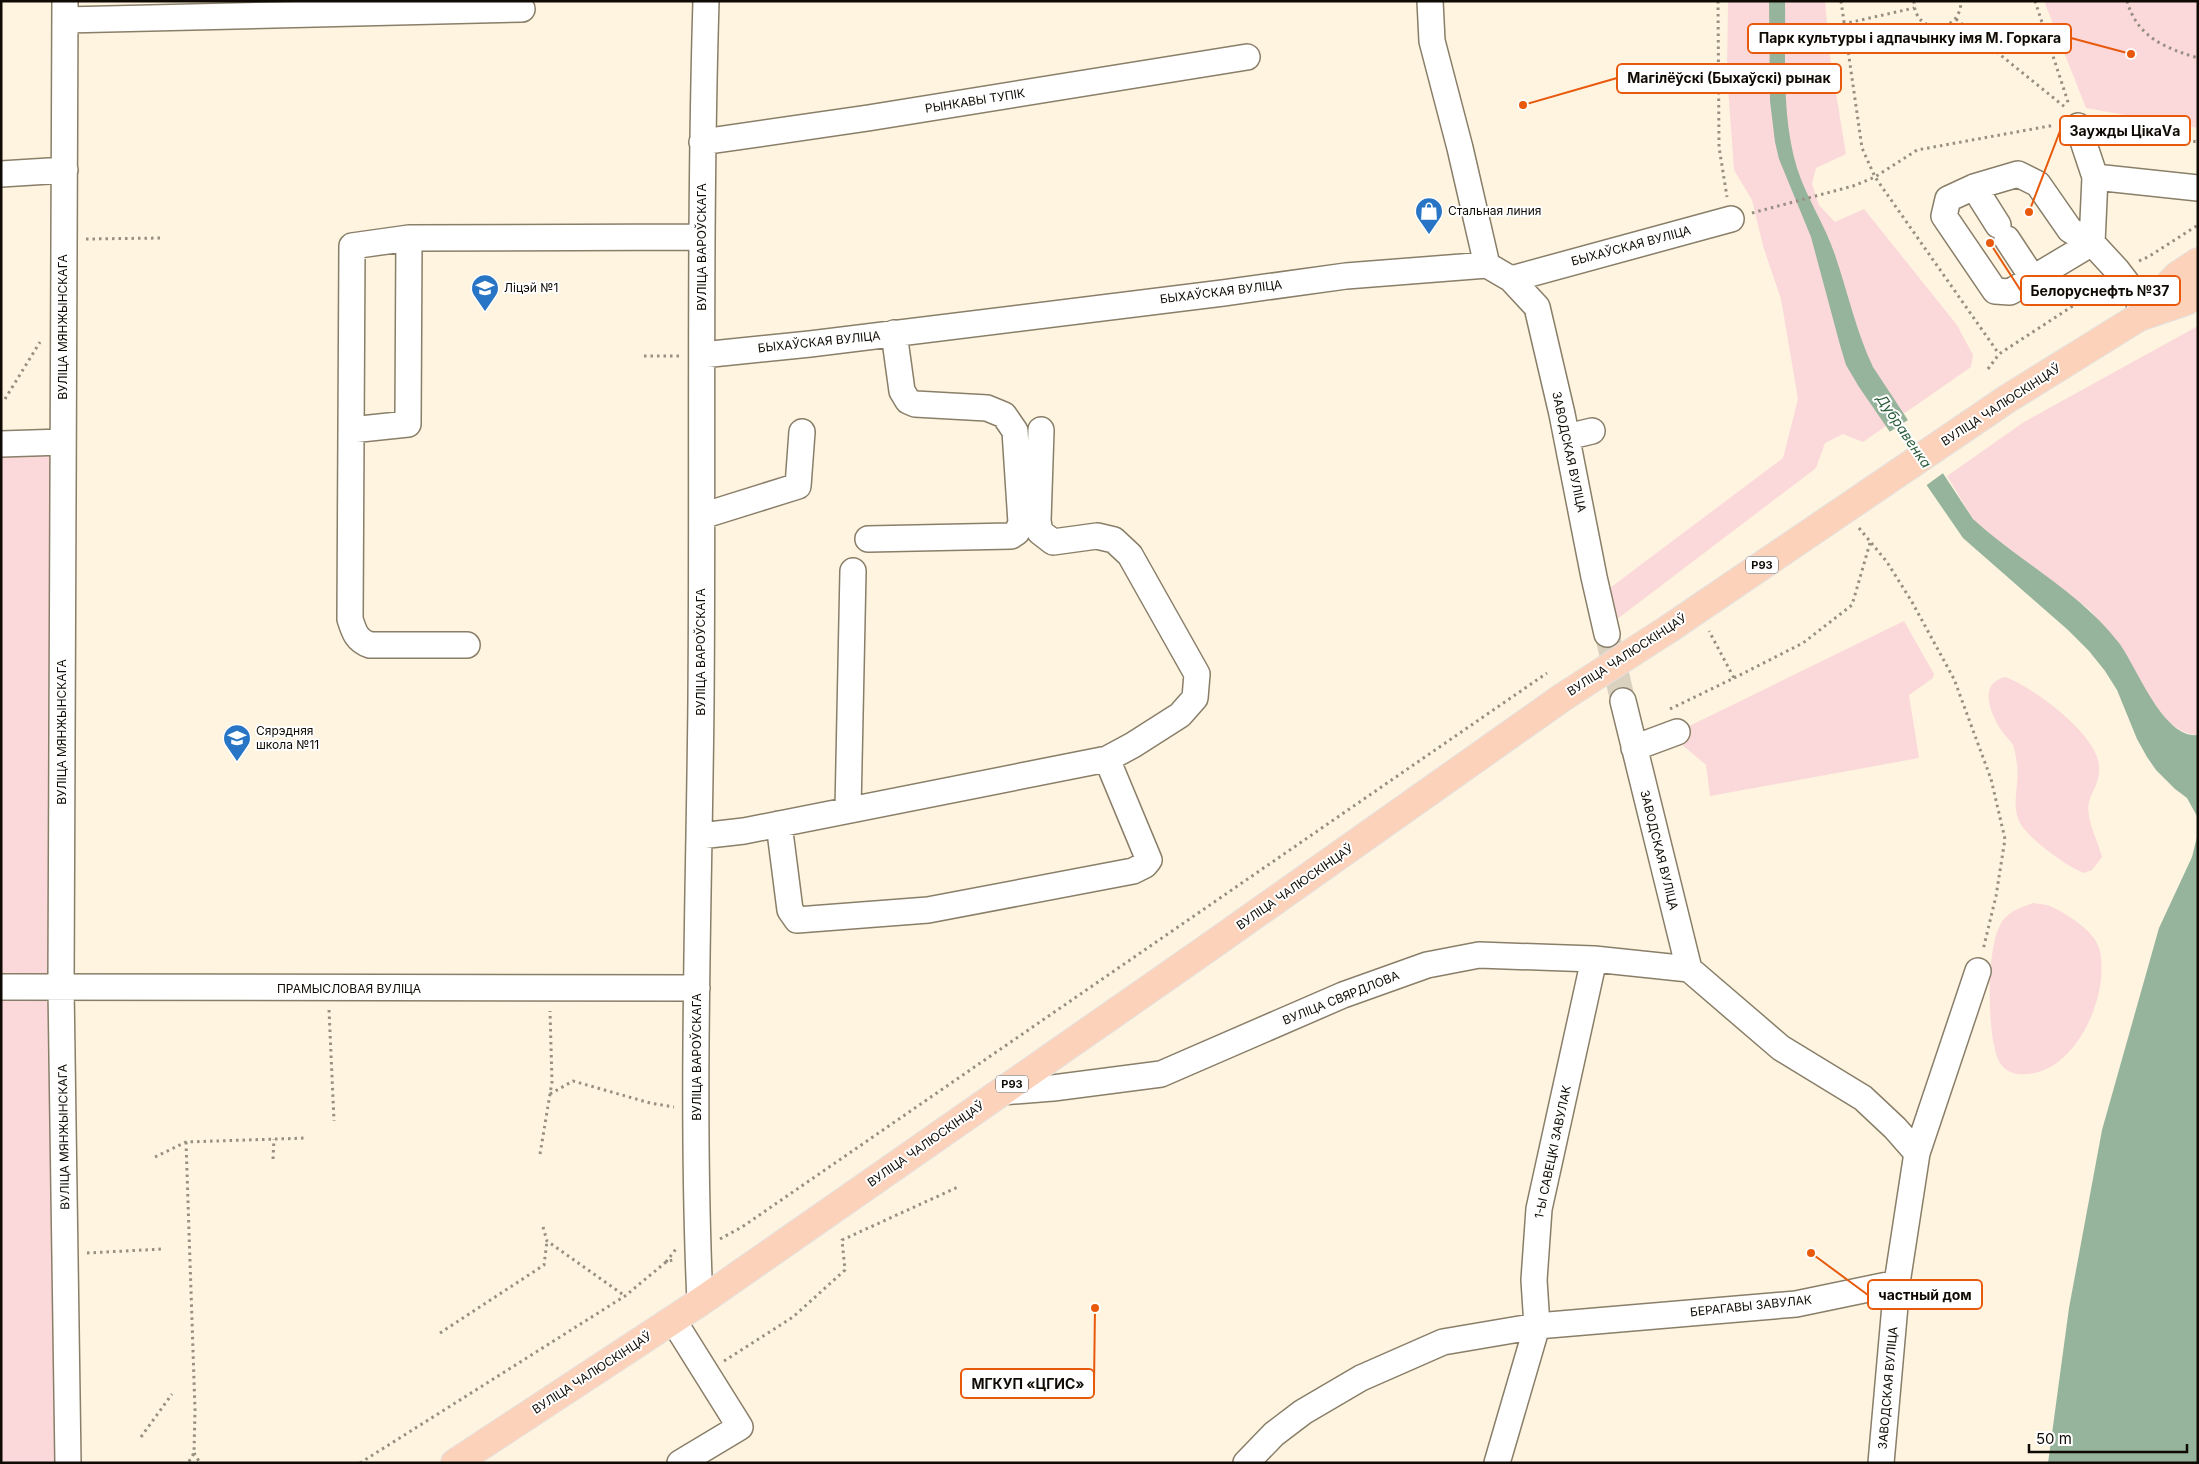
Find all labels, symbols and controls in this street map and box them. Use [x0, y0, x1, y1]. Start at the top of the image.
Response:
callout: Парк культуры і адпачынку імя М. Горкага [1748, 24, 2071, 53]
text: Парк культуры і адпачынку імя М. Горкага [1759, 29, 2061, 46]
callout: Магілёўскі (Быхаўскі) рынак [1617, 64, 1841, 93]
text: Магілёўскі (Быхаўскі) рынак [1627, 69, 1832, 86]
street label: РЫНКАВЫ ТУПІК [924, 85, 1026, 116]
callout: Заужды ЦікаVа [2060, 116, 2190, 145]
text: Заужды ЦікаVа [2070, 122, 2180, 139]
street label: ВУЛІЦА ВАРОЎСКАГА [694, 183, 709, 311]
shop icon: Стальная линия [1414, 196, 1444, 235]
place label: Стальная линия [1448, 203, 1541, 218]
street label: БЫХАЎСКАЯ ВУЛІЦА [1569, 222, 1692, 269]
street label: ВУЛІЦА МЯНЖЫНСКАГА [55, 254, 70, 400]
school or university icon: Ліцэй №1 [470, 273, 500, 312]
callout: Белоруснефть №37 [2021, 276, 2180, 305]
street label: БЫХАЎСКАЯ ВУЛІЦА [1159, 277, 1283, 306]
place label: Ліцэй №1 [504, 280, 558, 295]
text: Белоруснефть №37 [2031, 282, 2169, 299]
street label: БЫХАЎСКАЯ ВУЛІЦА [757, 328, 881, 355]
street label: ВУЛІЦА ЧАЛЮСКІНЦАЎ [1938, 360, 2064, 449]
street label: ЗАВОДСКАЯ ВУЛІЦА [1549, 390, 1590, 514]
water label: Дубравенка [1873, 390, 1936, 471]
road number: Р93 [1746, 556, 1778, 574]
street label: ВУЛІЦА ВАРОЎСКАГА [693, 588, 708, 716]
street label: ВУЛІЦА ЧАЛЮСКІНЦАЎ [1564, 610, 1690, 699]
street label: ВУЛІЦА МЯНЖЫНСКАГА [54, 659, 69, 805]
school or university icon: Сярэдняя школа №11 [222, 723, 252, 762]
place label: Сярэдняя школа №11 [256, 723, 319, 752]
street label: ЗАВОДСКАЯ ВУЛІЦА [1637, 788, 1682, 912]
street label: ВУЛІЦА ЧАЛЮСКІНЦАЎ [1233, 840, 1356, 933]
street label: ВУЛІЦА СВЯРДЛОВА [1280, 967, 1401, 1028]
street label: ПРАМЫСЛОВАЯ ВУЛІЦА [277, 981, 421, 996]
street label: ВУЛІЦА ВАРОЎСКАГА [689, 993, 704, 1121]
street label: ВУЛІЦА МЯНЖЫНСКАГА [55, 1064, 72, 1210]
road number: Р93 [996, 1076, 1028, 1092]
street label: 1-Ы САВЕЦКІ ЗАВУЛАК [1531, 1084, 1574, 1220]
street label: ВУЛІЦА ЧАЛЮСКІНЦАЎ [864, 1097, 987, 1190]
callout: частный дом [1868, 1280, 1982, 1309]
text: частный дом [1878, 1286, 1972, 1303]
street label: БЕРАГАВЫ ЗАВУЛАК [1689, 1292, 1813, 1319]
street label: ЗАВОДСКАЯ ВУЛІЦА [1875, 1326, 1900, 1450]
street label: ВУЛІЦА ЧАЛЮСКІНЦАЎ [529, 1328, 655, 1417]
callout: МГКУП «ЦГИС» [961, 1369, 1094, 1398]
text: МГКУП «ЦГИС» [971, 1375, 1085, 1392]
scale bar [2029, 1422, 2186, 1454]
text: 50 m [2036, 1429, 2072, 1448]

